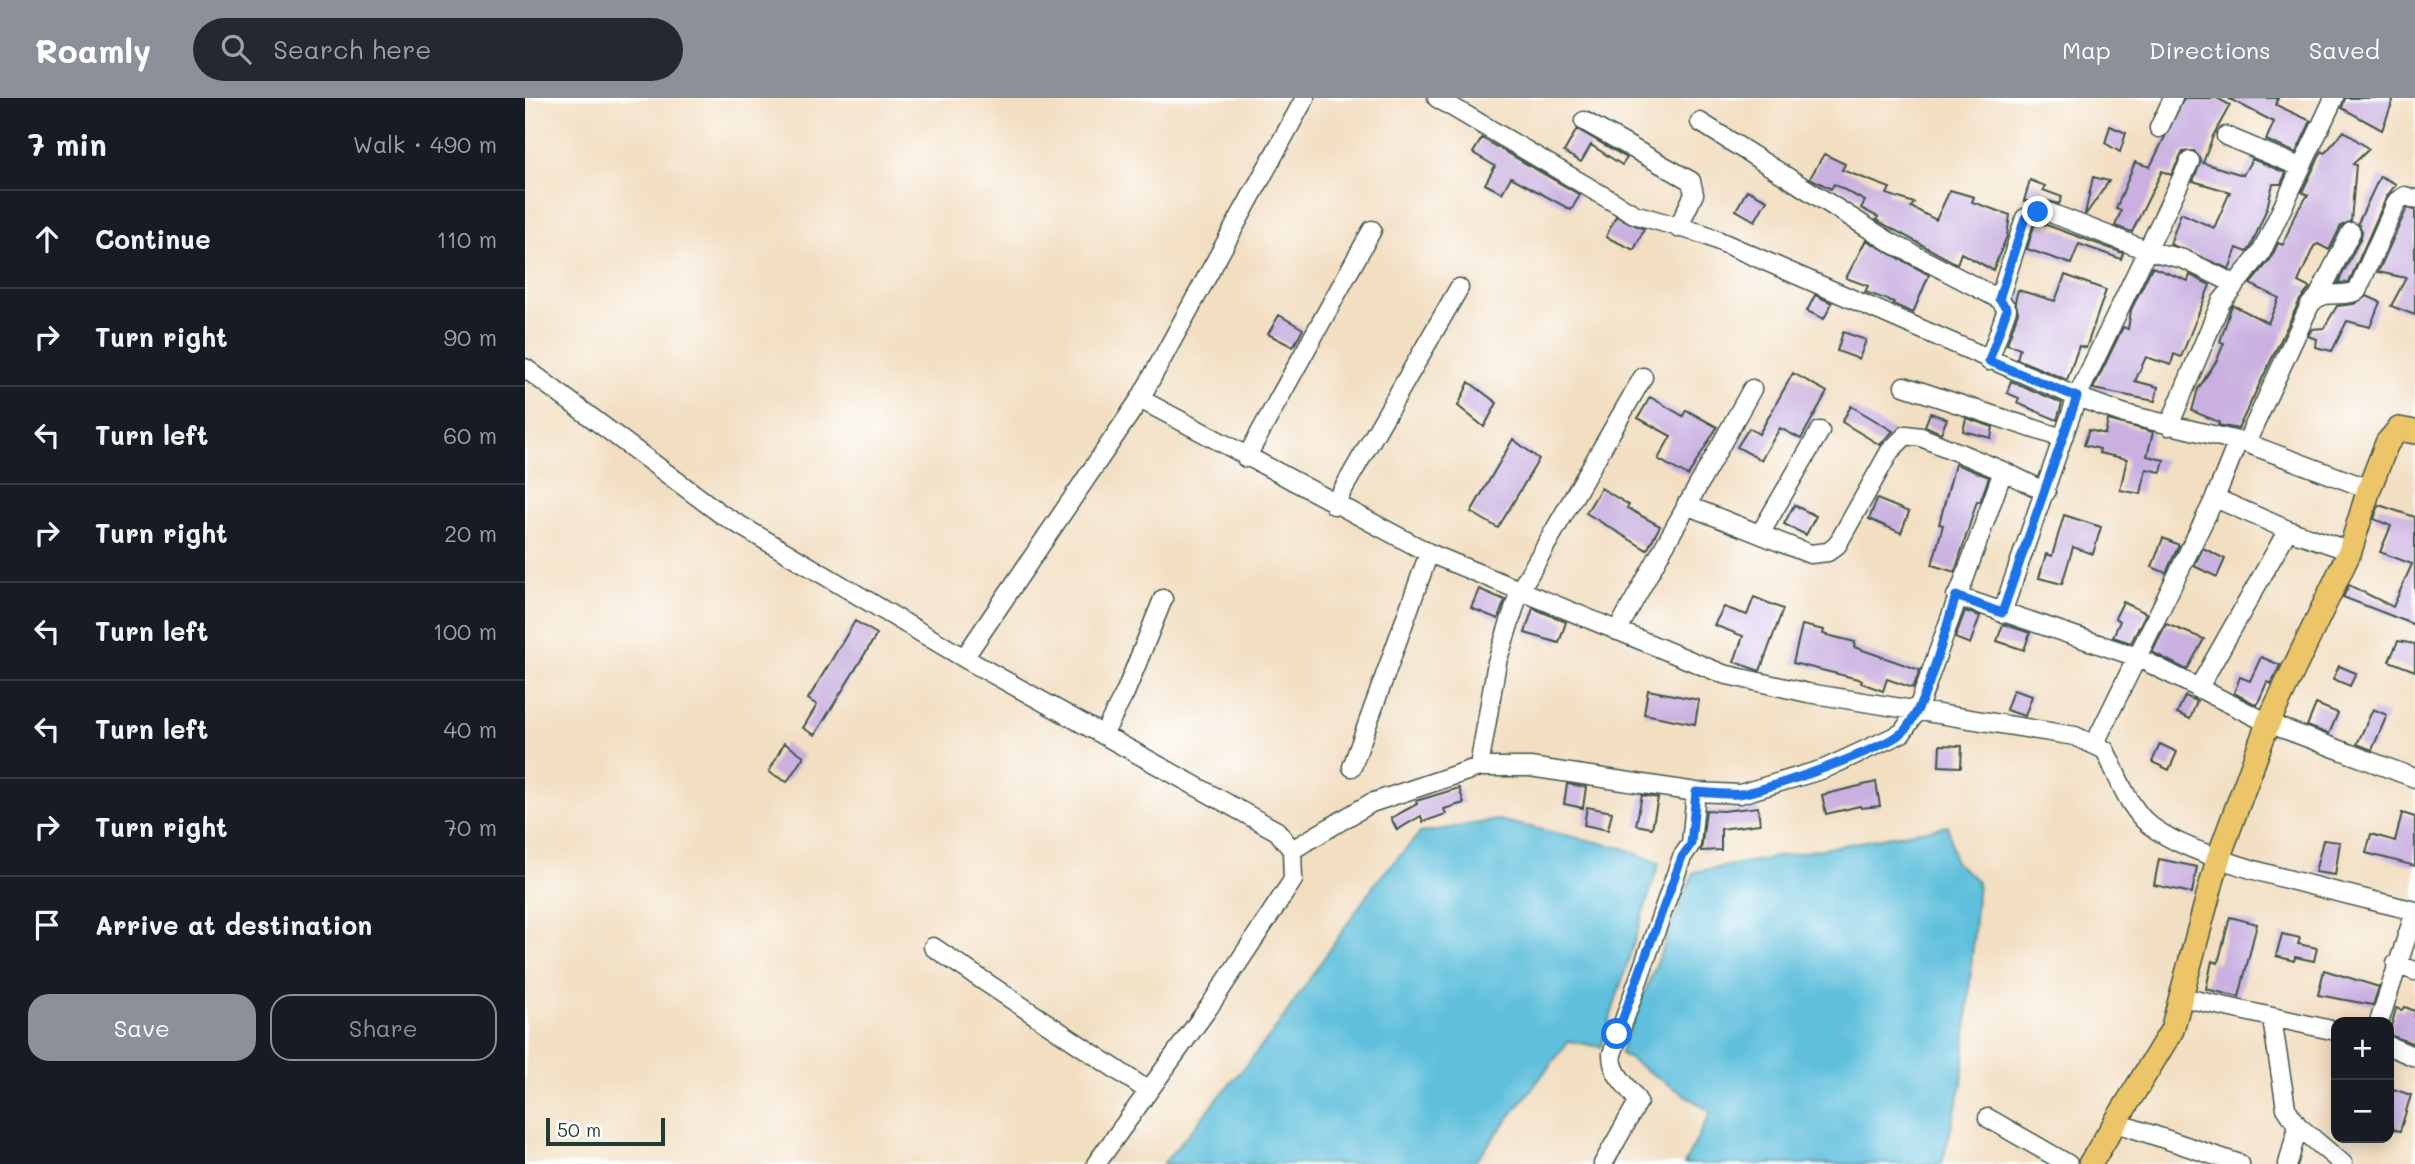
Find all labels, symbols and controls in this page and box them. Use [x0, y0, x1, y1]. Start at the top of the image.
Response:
search box [193, 18, 683, 81]
text: Roamly [35, 28, 151, 71]
icon: search [217, 30, 255, 68]
text: Search here [273, 32, 431, 66]
text: Map [2062, 34, 2111, 65]
text: Directions [2149, 34, 2271, 65]
text: Saved [2309, 34, 2380, 65]
text: 7 min [28, 124, 107, 164]
text: Walk · 490 m [353, 129, 497, 159]
route end [2022, 196, 2053, 227]
icon: ahead [28, 220, 66, 258]
text: Continue [95, 222, 211, 256]
text: 110 m [437, 224, 497, 254]
icon: right [28, 318, 66, 356]
text: Turn right [95, 320, 228, 354]
text: 90 m [444, 322, 497, 352]
icon: left [28, 416, 66, 454]
text: Turn left [95, 418, 208, 452]
text: 60 m [443, 420, 497, 450]
icon: right [28, 514, 66, 552]
text: Turn right [95, 516, 228, 550]
text: 20 m [444, 518, 497, 548]
icon: left [28, 612, 66, 650]
text: Turn left [95, 614, 208, 648]
text: 100 m [433, 616, 497, 646]
icon: left [28, 710, 66, 748]
text: Turn left [95, 712, 208, 746]
text: 40 m [444, 714, 497, 744]
icon: right [28, 808, 66, 846]
text: Turn right [95, 810, 228, 844]
text: 70 m [444, 812, 497, 842]
icon: arrive [28, 906, 66, 944]
text: Arrive at destination [95, 908, 372, 942]
button: Save [28, 994, 256, 1061]
button: Share [270, 994, 497, 1061]
map controls [2331, 1017, 2394, 1143]
button: + [2331, 1017, 2394, 1080]
route start [1601, 1018, 1632, 1049]
button: − [2331, 1080, 2394, 1143]
scale bar [546, 1115, 665, 1147]
text: 50 m [557, 1117, 601, 1142]

